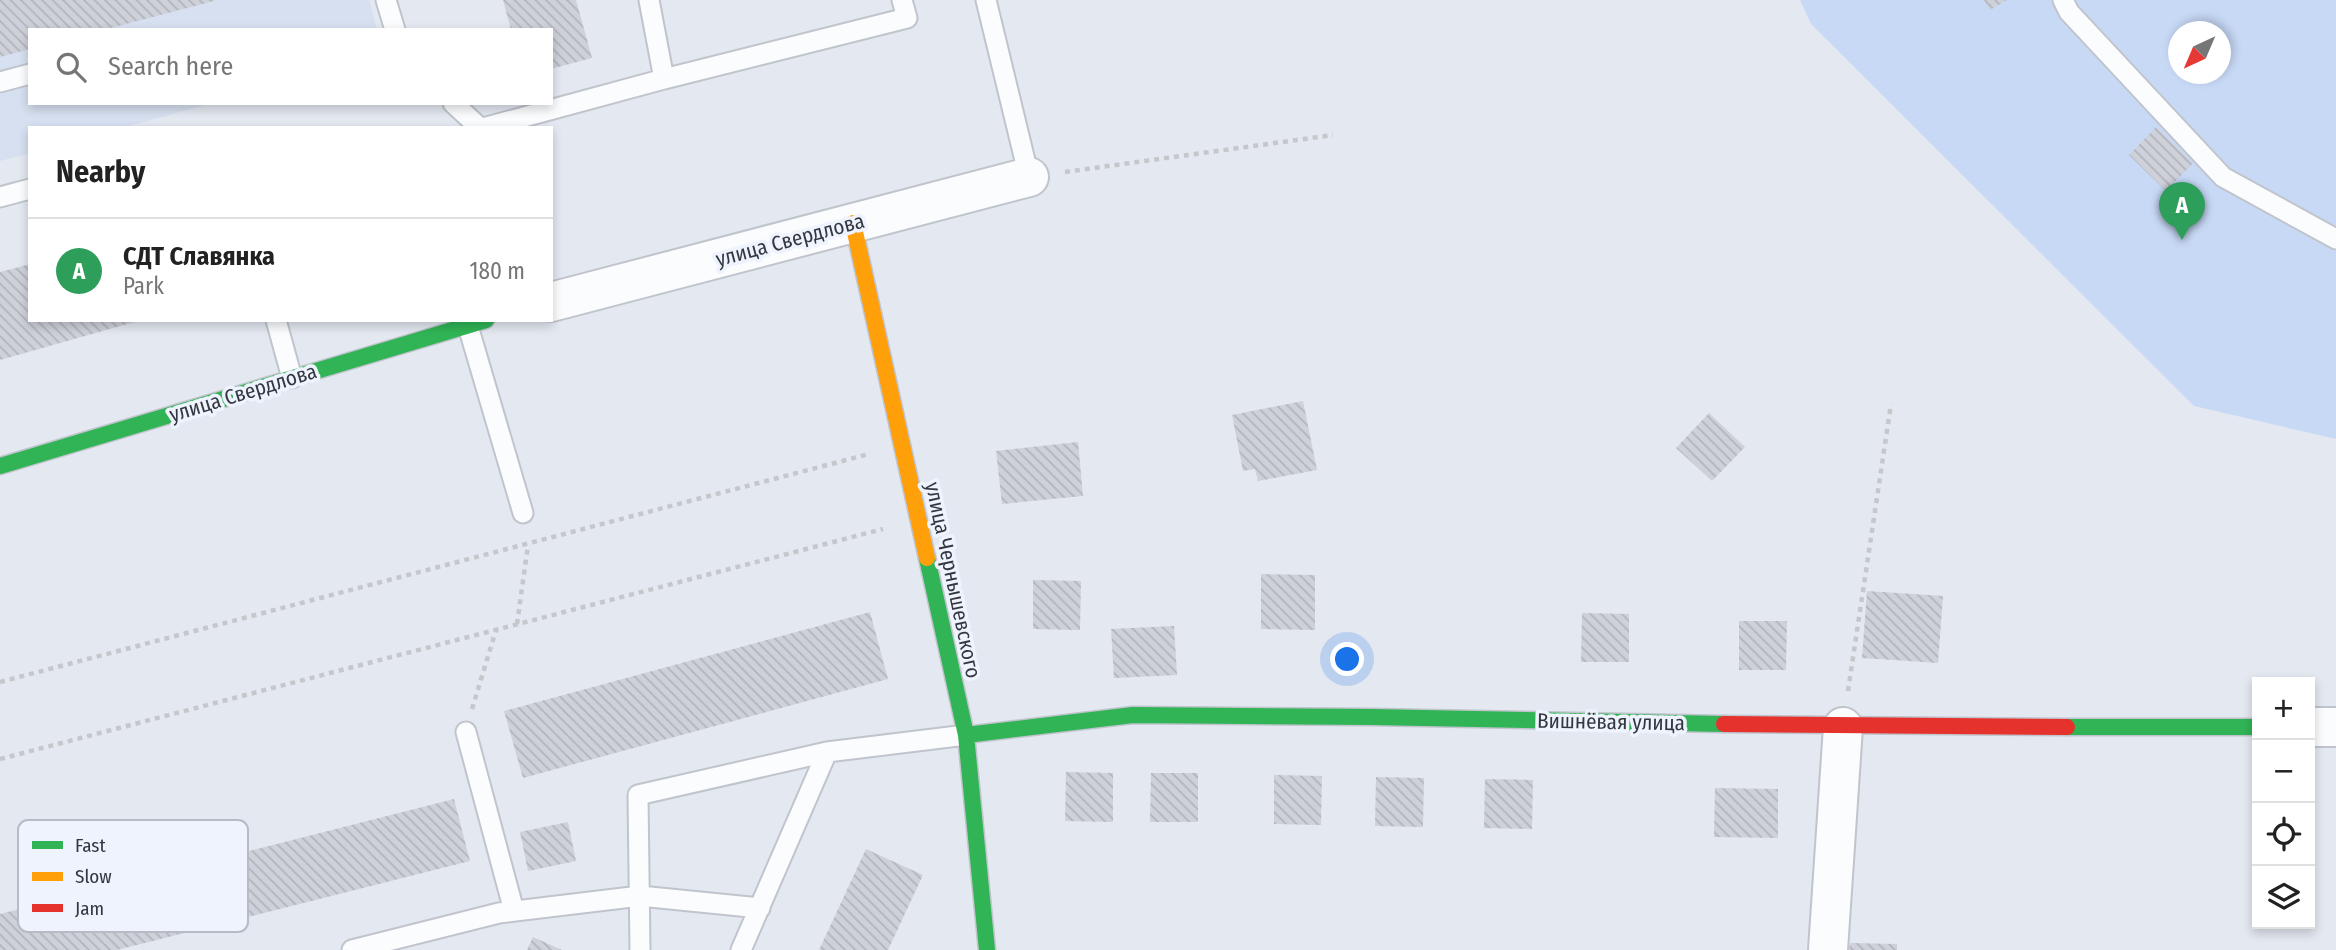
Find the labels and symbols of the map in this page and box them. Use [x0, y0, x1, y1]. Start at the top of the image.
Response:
north arrow [2168, 21, 2231, 84]
pin: A [2159, 182, 2205, 240]
street label: улица Свердлова [713, 208, 867, 272]
street label: улица Свердлова [166, 358, 320, 428]
street label: улица Чернышевского [919, 479, 987, 681]
your location [1330, 642, 1364, 676]
street label: Вишнёвая улица [1537, 708, 1685, 736]
legend [18, 820, 248, 932]
text: Fast [75, 834, 106, 857]
text: Slow [75, 865, 112, 888]
text: Jam [75, 897, 104, 920]

